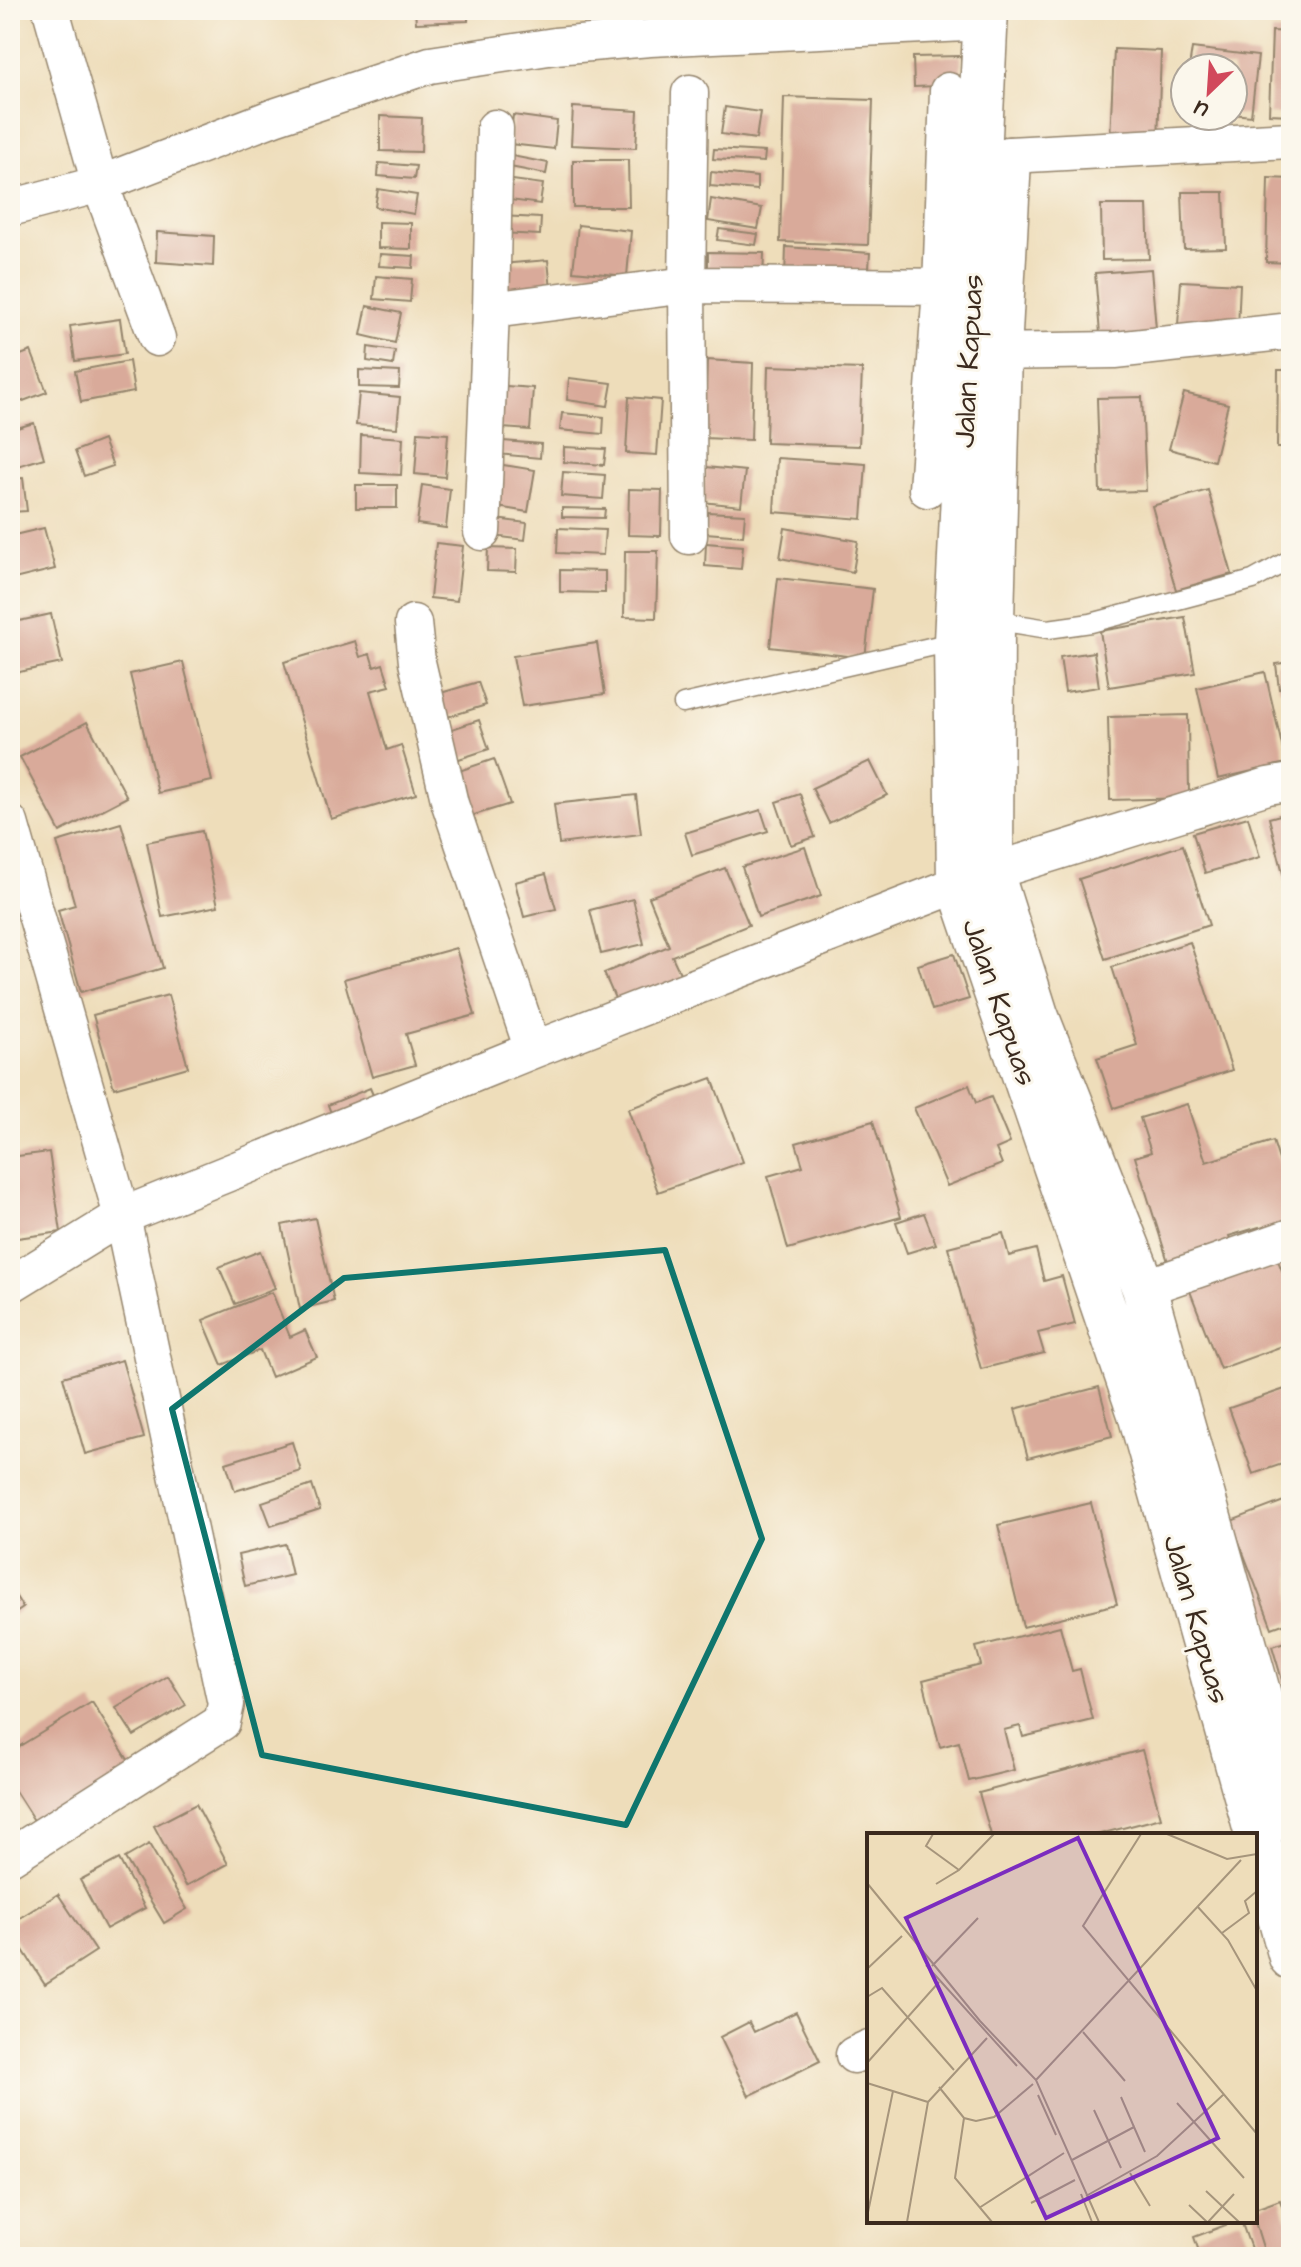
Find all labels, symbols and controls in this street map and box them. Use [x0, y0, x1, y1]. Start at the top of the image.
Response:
north arrow [1169, 52, 1249, 132]
text: U [1189, 92, 1213, 125]
street label: Jalan Kapuas [943, 273, 995, 449]
street label: Jalan Kapuas [951, 913, 1047, 1091]
street label: Jalan Kapuas [1152, 1530, 1240, 1709]
inset map [867, 1833, 1257, 2223]

